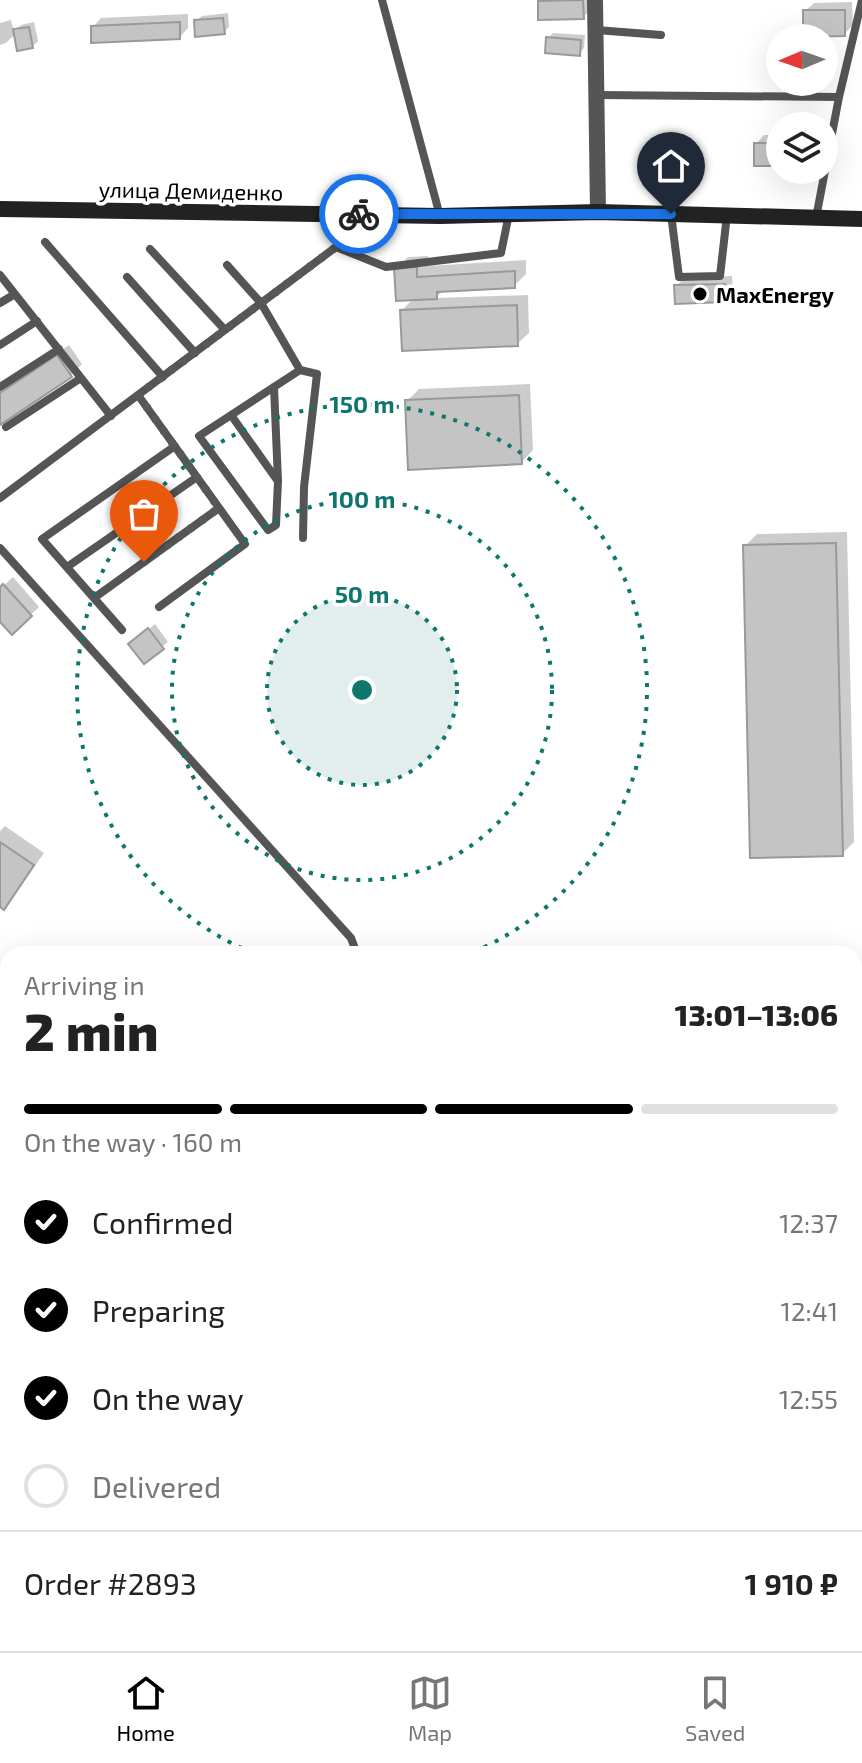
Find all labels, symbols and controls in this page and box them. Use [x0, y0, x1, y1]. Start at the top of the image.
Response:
north arrow [766, 24, 838, 96]
map controls [766, 24, 838, 184]
button: layers [766, 112, 838, 184]
pin [637, 132, 705, 214]
icon: home [649, 144, 693, 188]
courier [319, 174, 399, 254]
street label: улица Демиденко [98, 175, 284, 206]
icon: bike [337, 192, 381, 236]
place label: MaxEnergy [716, 281, 835, 308]
marker: MaxEnergy [691, 285, 709, 303]
text: 150 m [329, 389, 395, 418]
pin [110, 480, 178, 562]
text: 100 m [329, 484, 395, 513]
icon: bag [122, 492, 166, 536]
text: 50 m [335, 579, 389, 608]
centre of rings [348, 676, 376, 704]
text: Arriving in [24, 969, 145, 1000]
text: 13:01–13:06 [675, 996, 838, 1032]
text: 2 min [24, 999, 159, 1061]
text: On the way · 160 m [24, 1126, 242, 1157]
icon: check [24, 1200, 68, 1244]
text: Confirmed [92, 1204, 233, 1240]
text: 12:37 [779, 1207, 838, 1238]
icon: check [24, 1288, 68, 1332]
text: Preparing [92, 1292, 225, 1328]
text: 12:41 [781, 1295, 838, 1326]
icon: check [24, 1376, 68, 1420]
text: On the way [92, 1380, 244, 1416]
text: 12:55 [779, 1383, 838, 1414]
text: Delivered [92, 1468, 221, 1504]
text: Order #2893 [24, 1565, 197, 1601]
text: 1 910 ₽ [745, 1565, 838, 1601]
tab: Home [117, 1671, 175, 1745]
tab: Map [408, 1671, 452, 1745]
tab: Saved [685, 1671, 745, 1745]

